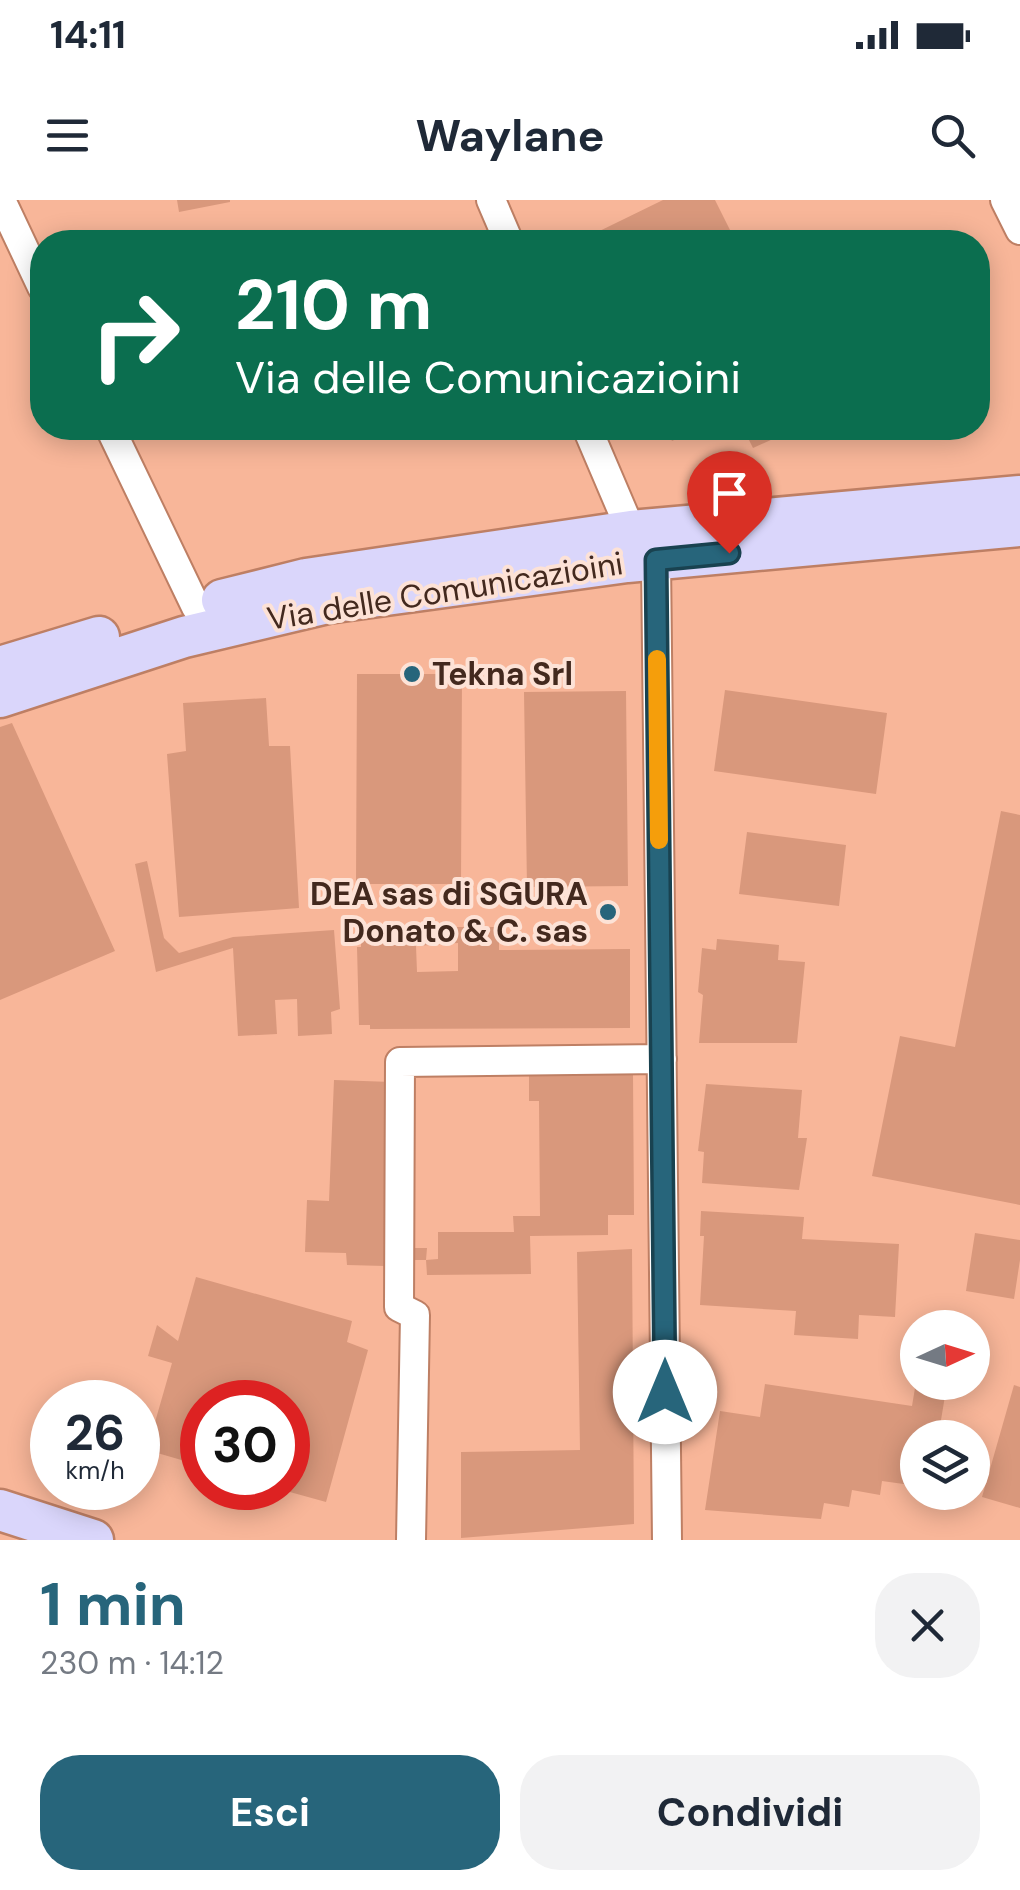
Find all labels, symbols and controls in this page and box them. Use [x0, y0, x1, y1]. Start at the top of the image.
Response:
text: 14:11 [50, 10, 126, 60]
text: Waylane [415, 106, 605, 165]
icon: menu [40, 108, 95, 163]
icon: search [925, 108, 980, 163]
text: 210 m [235, 260, 432, 351]
icon: right [70, 270, 200, 400]
text: Via delle Comunicazioini [235, 348, 741, 407]
pin [687, 451, 772, 554]
icon: arrive [702, 466, 757, 521]
street label: Via delle Comunicazioini [264, 542, 626, 640]
place label: Tekna Srl [432, 653, 573, 695]
marker: Tekna Srl [401, 663, 423, 685]
place label: DEA sas di SGURA Donato & C. sas [310, 873, 588, 952]
marker: DEA sas di SGURA Donato & C. sas [597, 901, 619, 923]
north arrow [900, 1310, 990, 1400]
map controls [900, 1310, 990, 1510]
position arrow [613, 1340, 717, 1444]
speed limit sign: 30 [180, 1380, 310, 1510]
text: 26 [65, 1400, 125, 1466]
button: layers [900, 1420, 990, 1510]
text: km/h [65, 1454, 125, 1487]
text: 1 min [40, 1565, 186, 1644]
button: close [875, 1573, 980, 1678]
text: 230 m · 14:12 [40, 1642, 224, 1684]
button: Esci [40, 1755, 500, 1870]
button: Condividi [520, 1755, 980, 1870]

